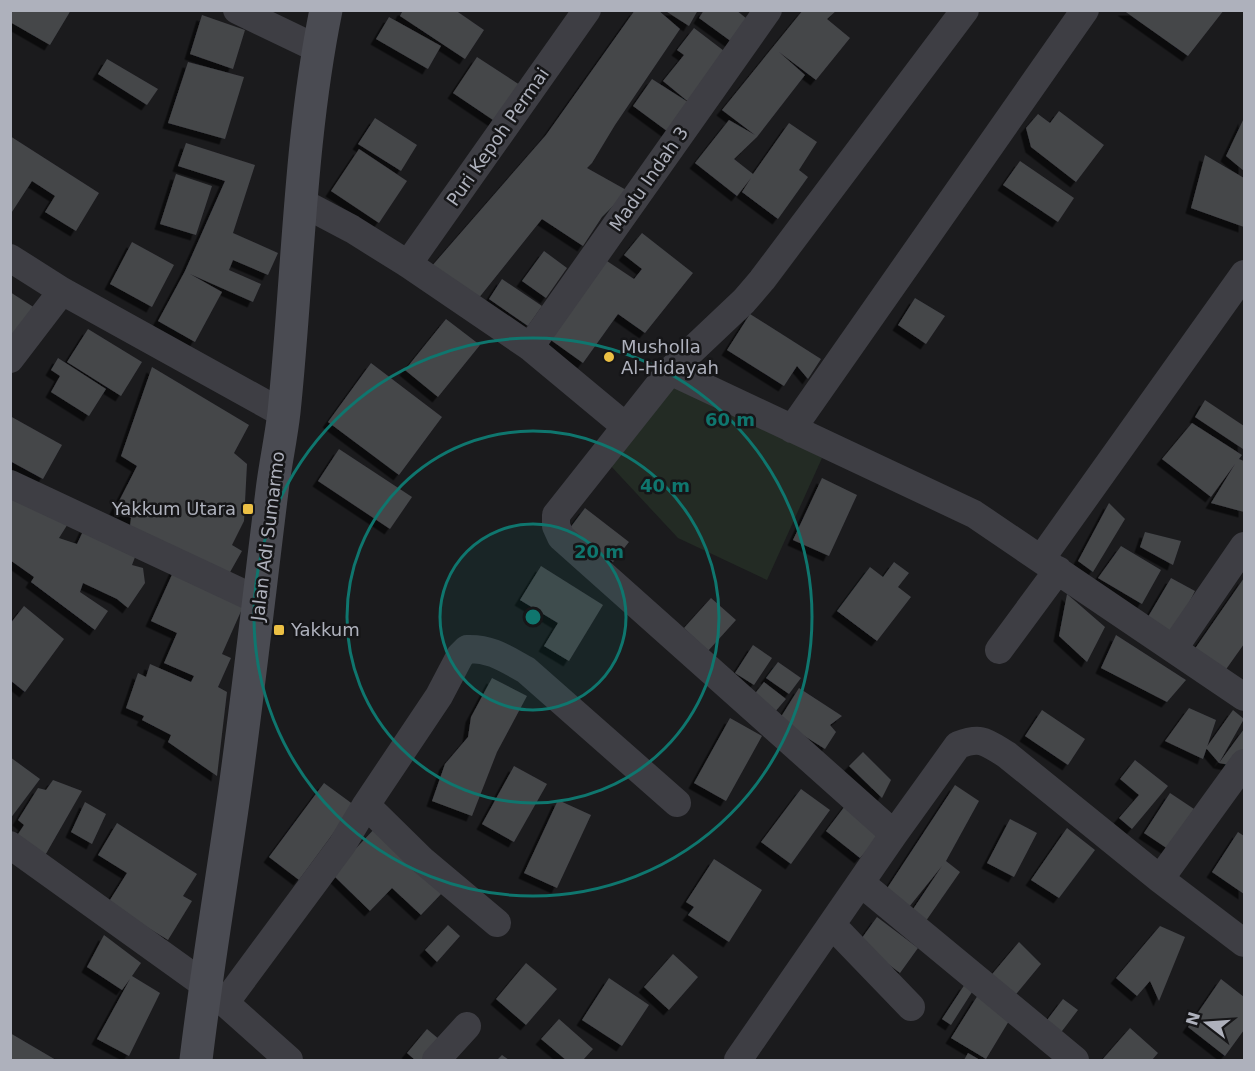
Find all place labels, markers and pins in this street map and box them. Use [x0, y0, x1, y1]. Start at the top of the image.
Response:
place label: Musholla Al-Hidayah [621, 336, 719, 378]
marker: Musholla Al-Hidayah [602, 350, 616, 364]
place label: Yakkum Utara [111, 498, 236, 519]
marker: Yakkum Utara [241, 502, 255, 516]
centre of rings [523, 607, 543, 627]
place label: Yakkum [290, 619, 360, 640]
marker: Yakkum [272, 623, 286, 637]

